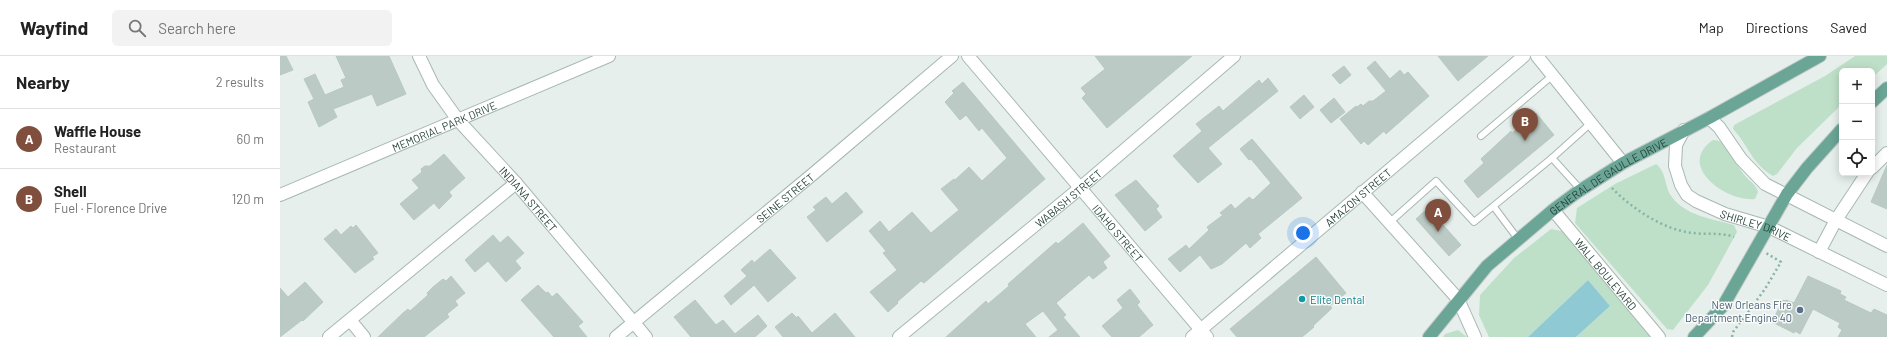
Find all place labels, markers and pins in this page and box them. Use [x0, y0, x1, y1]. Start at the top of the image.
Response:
pin: B [1512, 108, 1538, 141]
pin: A [1425, 199, 1451, 232]
place label: Elite Dental [1310, 293, 1365, 306]
marker: Elite Dental [1297, 294, 1307, 304]
place label: New Orleans Fire Department Engine 40 [1685, 298, 1792, 324]
marker: New Orleans Fire Department Engine 40 [1795, 305, 1805, 315]

